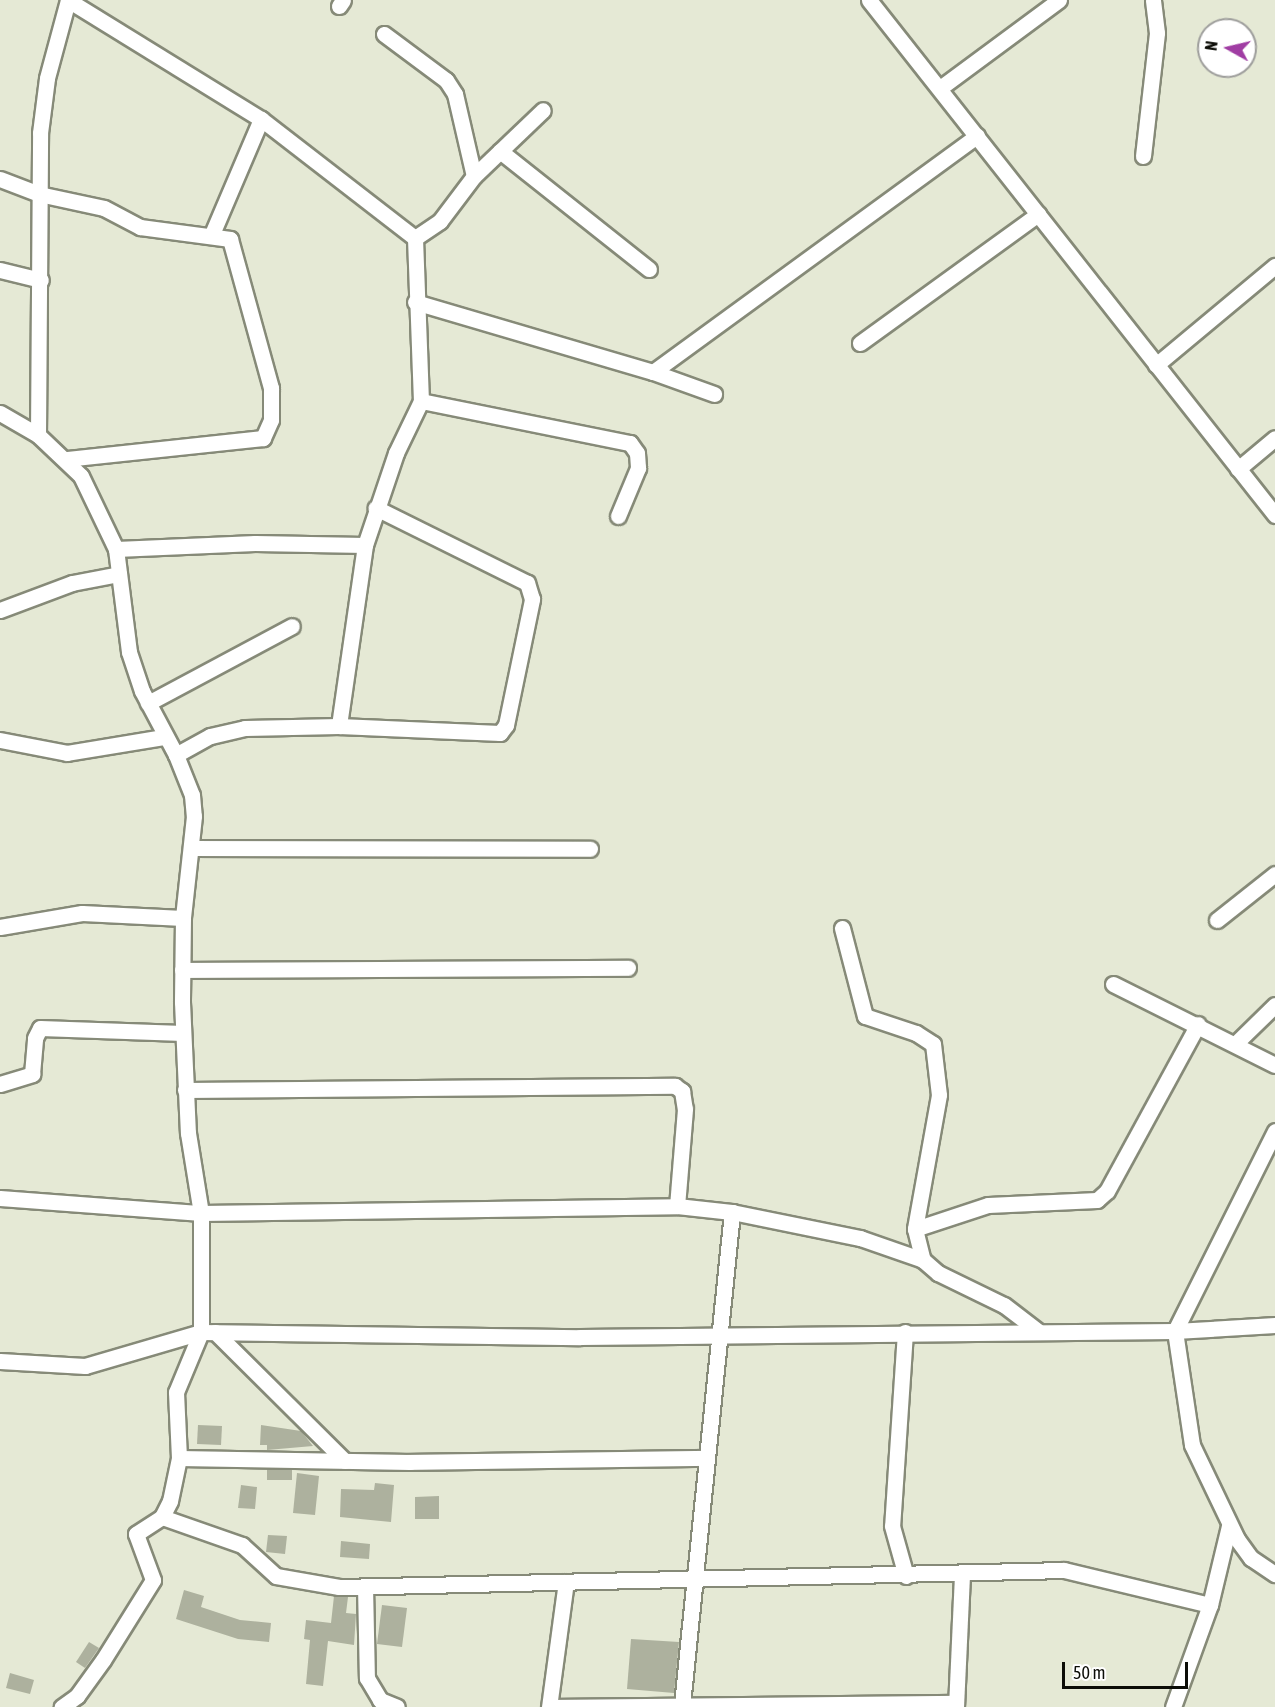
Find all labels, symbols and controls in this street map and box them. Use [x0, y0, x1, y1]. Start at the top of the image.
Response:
north arrow [1197, 18, 1257, 78]
text: N [1202, 40, 1221, 52]
scale bar [1065, 1650, 1191, 1688]
text: 50 m [1073, 1662, 1105, 1683]

